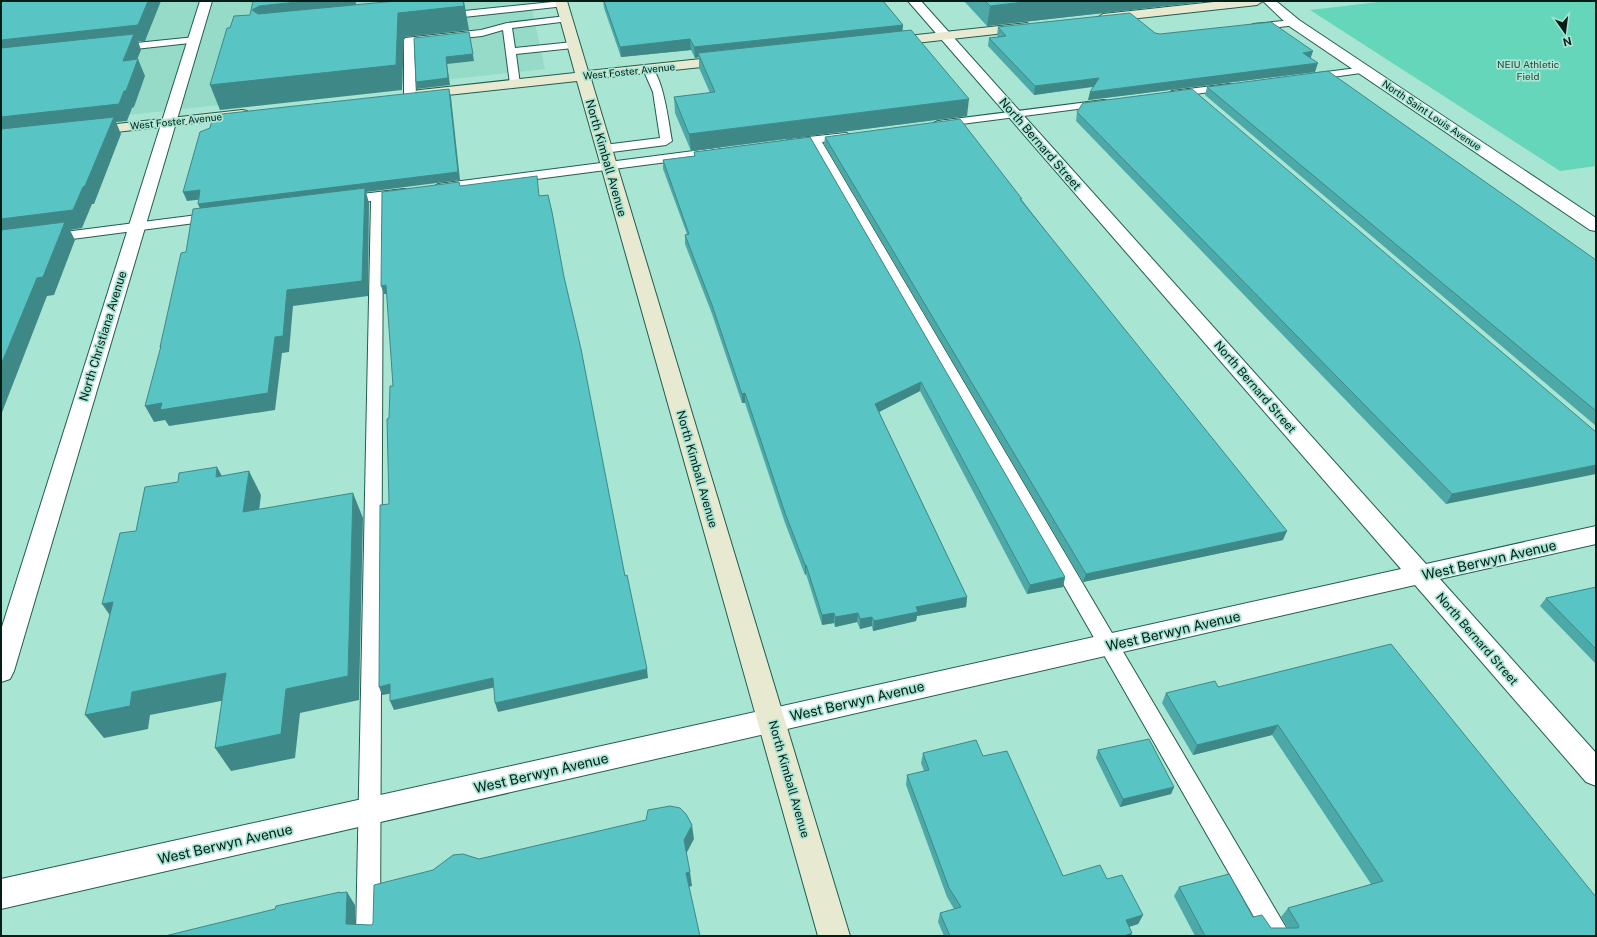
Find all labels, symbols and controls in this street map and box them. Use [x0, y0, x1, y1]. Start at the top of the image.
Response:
north arrow [1545, 12, 1585, 52]
text: N [1562, 35, 1573, 49]
park label: NEIU Athletic Field [1497, 58, 1559, 82]
street label: West Foster Avenue [582, 60, 676, 82]
street label: North Saint Louis Avenue [1380, 77, 1484, 153]
street label: North Bernard Street [996, 95, 1084, 193]
street label: North Kimball Avenue [583, 98, 630, 218]
street label: West Foster Avenue [129, 110, 223, 132]
street label: North Christiana Avenue [76, 269, 130, 403]
street label: North Bernard Street [1211, 338, 1299, 436]
street label: North Kimball Avenue [674, 409, 721, 529]
street label: West Berwyn Avenue [1420, 537, 1558, 583]
street label: North Bernard Street [1433, 590, 1521, 688]
street label: West Berwyn Avenue [1104, 608, 1242, 654]
street label: West Berwyn Avenue [788, 678, 926, 724]
street label: North Kimball Avenue [766, 719, 813, 839]
street label: West Berwyn Avenue [472, 750, 610, 796]
street label: West Berwyn Avenue [156, 821, 294, 867]

